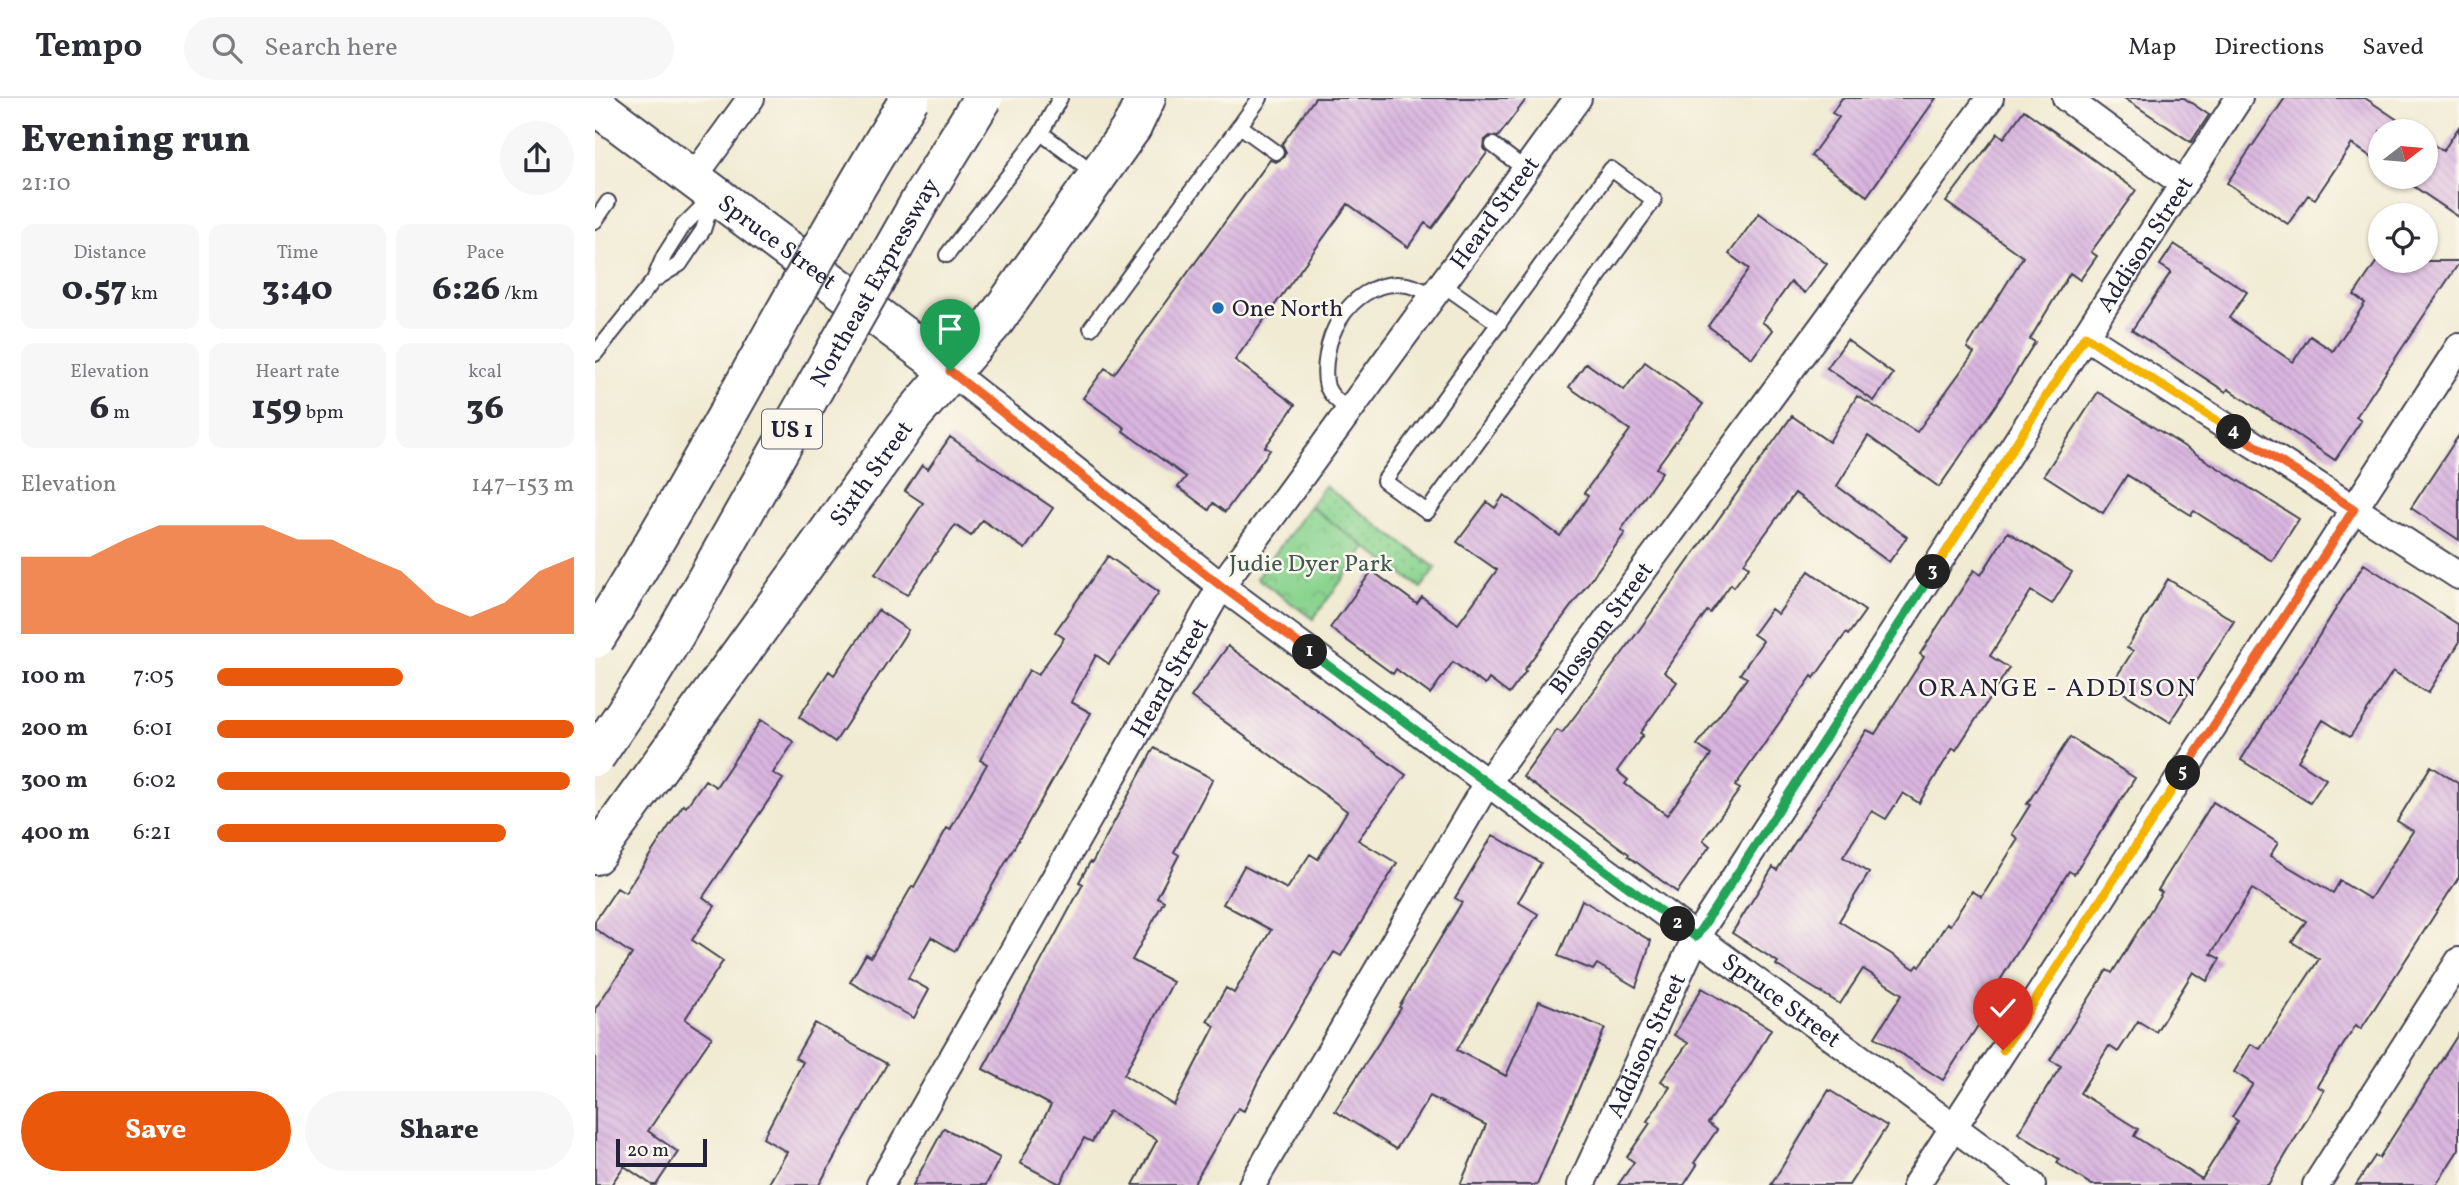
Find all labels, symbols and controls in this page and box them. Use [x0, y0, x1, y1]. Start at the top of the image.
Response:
search box [184, 17, 674, 80]
text: Tempo [35, 25, 142, 71]
icon: search [208, 29, 246, 67]
text: Search here [264, 30, 398, 66]
text: Map [2128, 31, 2176, 65]
text: Directions [2214, 31, 2324, 65]
text: Saved [2362, 31, 2424, 65]
text: Evening run [21, 115, 251, 168]
north arrow [2368, 119, 2438, 189]
map controls [2368, 119, 2438, 273]
button: share [500, 121, 574, 195]
street label: Heard Street [1443, 150, 1549, 277]
text: 21:10 [21, 168, 70, 200]
street label: Addison Street [2090, 170, 2203, 320]
street label: Northeast Expressway [803, 172, 949, 394]
street label: Spruce Street [710, 188, 843, 299]
button: locate [2368, 203, 2438, 273]
text: Distance [73, 240, 146, 266]
text: Time [277, 240, 318, 266]
text: Pace [466, 240, 504, 266]
text: 0.57 [61, 266, 127, 314]
text: 3:40 [262, 266, 333, 314]
text: 6:26 [432, 266, 500, 314]
text: km [127, 281, 158, 307]
text: /km [500, 281, 538, 307]
place label: One North [1232, 293, 1343, 327]
pin [920, 299, 980, 371]
marker: One North [1210, 300, 1226, 316]
icon: arrive [931, 310, 969, 348]
text: Elevation [70, 359, 149, 385]
text: Heart rate [256, 359, 339, 385]
text: kcal [468, 359, 502, 385]
text: 6 [90, 385, 109, 433]
text: 159 [251, 385, 302, 433]
text: 36 [466, 385, 504, 433]
text: m [109, 400, 130, 426]
text: bpm [302, 400, 344, 426]
road number: US 1 [762, 410, 822, 448]
street label: Sixth Street [823, 414, 922, 534]
pin: 4 [2217, 414, 2251, 450]
text: 4 [2228, 418, 2239, 444]
text: Elevation [21, 469, 117, 501]
text: 147–153 m [471, 469, 574, 501]
park label: Judie Dyer Park [1229, 548, 1393, 582]
pin: 3 [1915, 554, 1951, 589]
street label: Blossom Street [1542, 556, 1663, 703]
text: 3 [1928, 558, 1937, 584]
street label: Heard Street [1123, 612, 1218, 745]
pin: 1 [1293, 634, 1327, 670]
text: 1 [1306, 638, 1313, 664]
text: 100 m [21, 661, 86, 693]
text: 7:05 [133, 661, 174, 693]
district label: ORANGE - ADDISON [1918, 671, 2198, 707]
text: 200 m [21, 713, 88, 745]
text: 6:01 [133, 713, 173, 745]
pin: 5 [2165, 756, 2201, 790]
text: 5 [2178, 759, 2187, 785]
text: 300 m [21, 765, 88, 797]
text: 6:02 [133, 765, 176, 797]
text: 400 m [21, 817, 90, 849]
text: 6:21 [133, 817, 171, 849]
pin: 2 [1661, 906, 1695, 942]
text: 2 [1673, 910, 1682, 936]
street label: Spruce Street [1714, 946, 1847, 1057]
street label: Addison Street [1599, 968, 1696, 1124]
pin [1973, 978, 2033, 1050]
icon: check [1984, 989, 2022, 1027]
button: Save [21, 1091, 291, 1171]
button: Share [305, 1091, 574, 1171]
scale bar [616, 1136, 707, 1168]
text: 20 m [627, 1138, 669, 1164]

